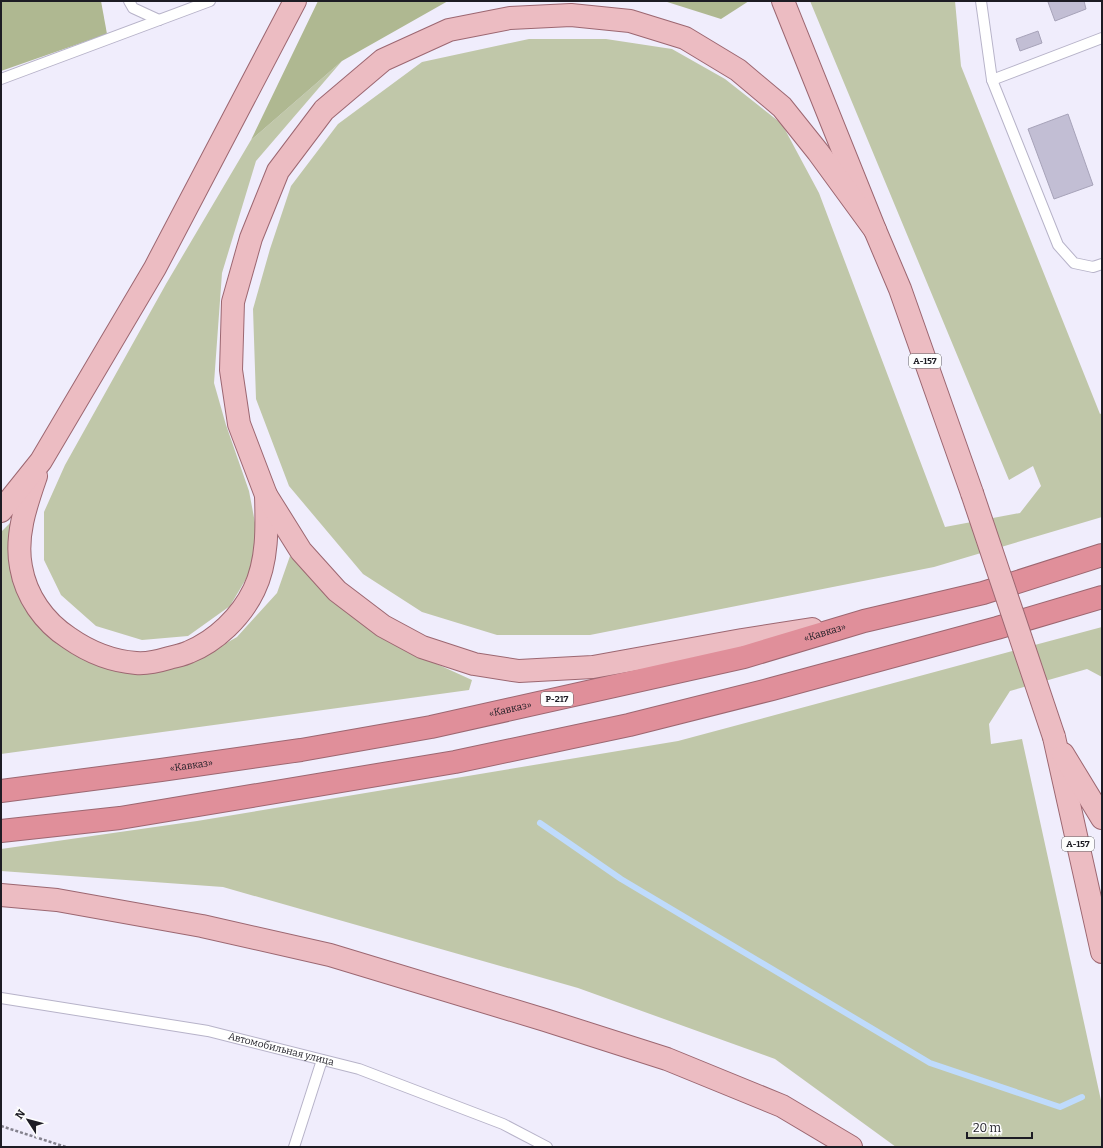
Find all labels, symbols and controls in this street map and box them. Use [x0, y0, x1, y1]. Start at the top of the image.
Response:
road number: А-157 [909, 354, 941, 368]
street label: «Кавказ» [802, 621, 847, 645]
road number: Р-217 [541, 692, 573, 706]
street label: «Кавказ» [488, 699, 533, 720]
street label: «Кавказ» [169, 757, 214, 775]
road number: А-157 [1062, 837, 1094, 851]
street label: Автомобильная улица [227, 1030, 336, 1069]
north arrow [8, 1100, 48, 1140]
text: N [13, 1107, 28, 1122]
scale bar [967, 1114, 1032, 1140]
text: 20 m [973, 1121, 1002, 1135]

